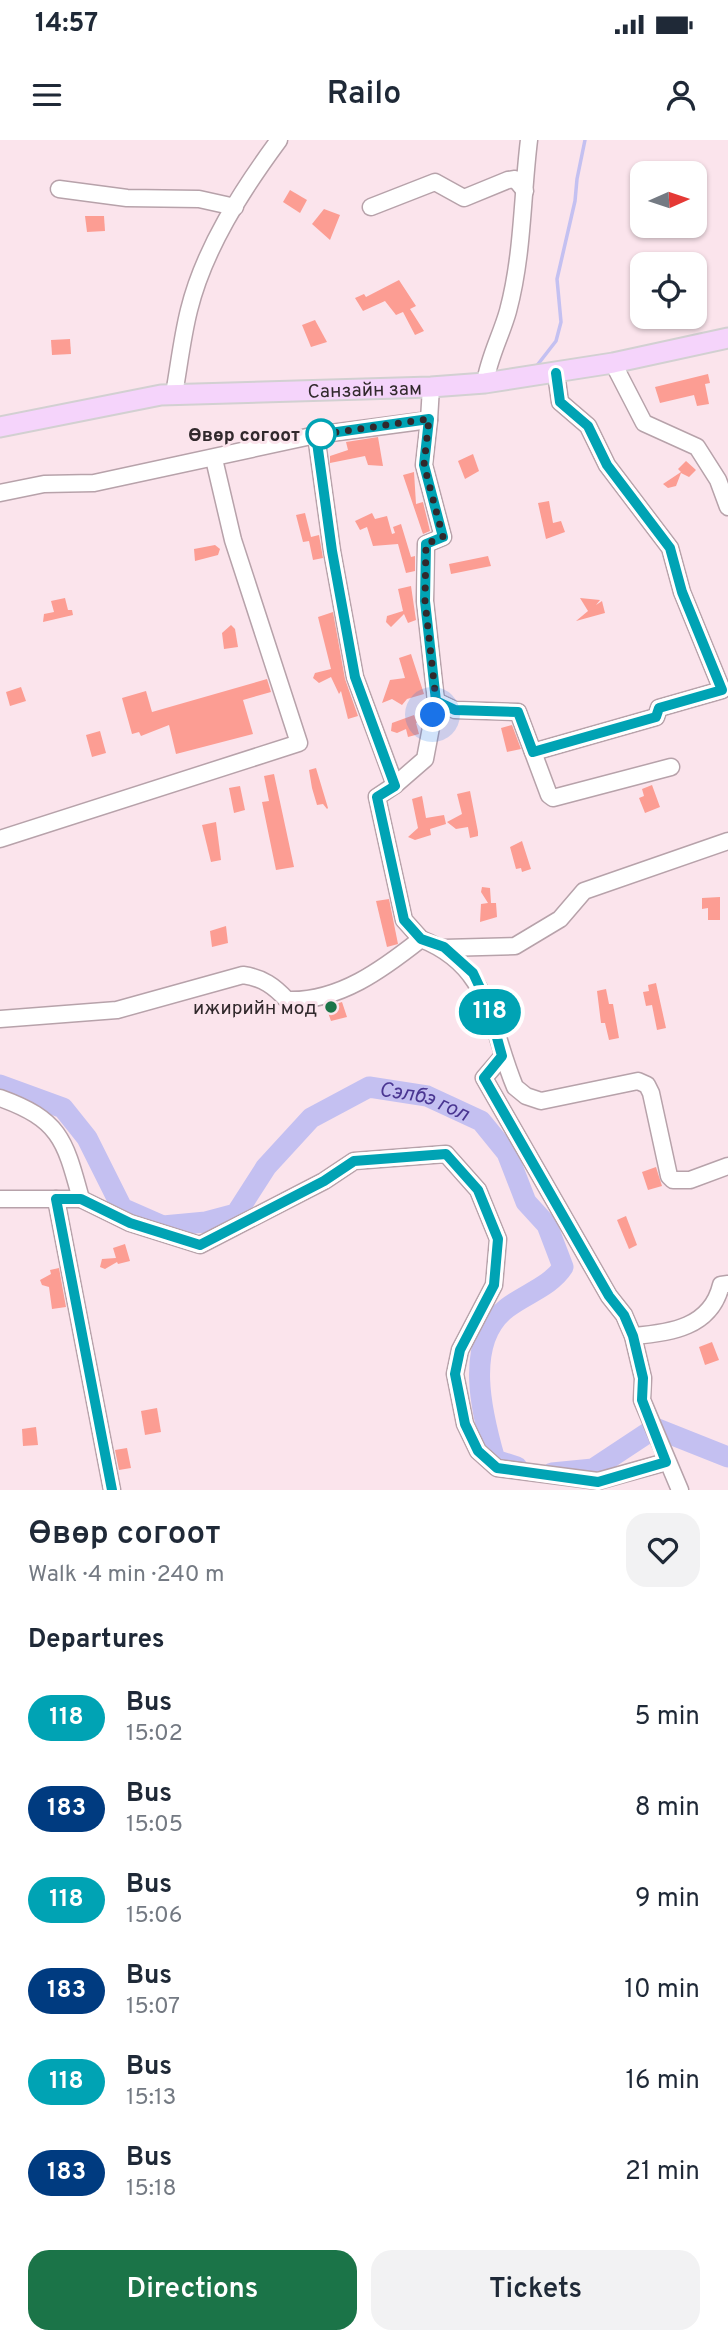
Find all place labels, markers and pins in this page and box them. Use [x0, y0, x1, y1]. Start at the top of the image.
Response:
marker: Өвөр согоот [306, 419, 336, 449]
place label: Өвөр согоот [188, 424, 300, 448]
place label: ижирийн мод [193, 997, 317, 1021]
marker: ижирийн мод [323, 999, 339, 1015]

